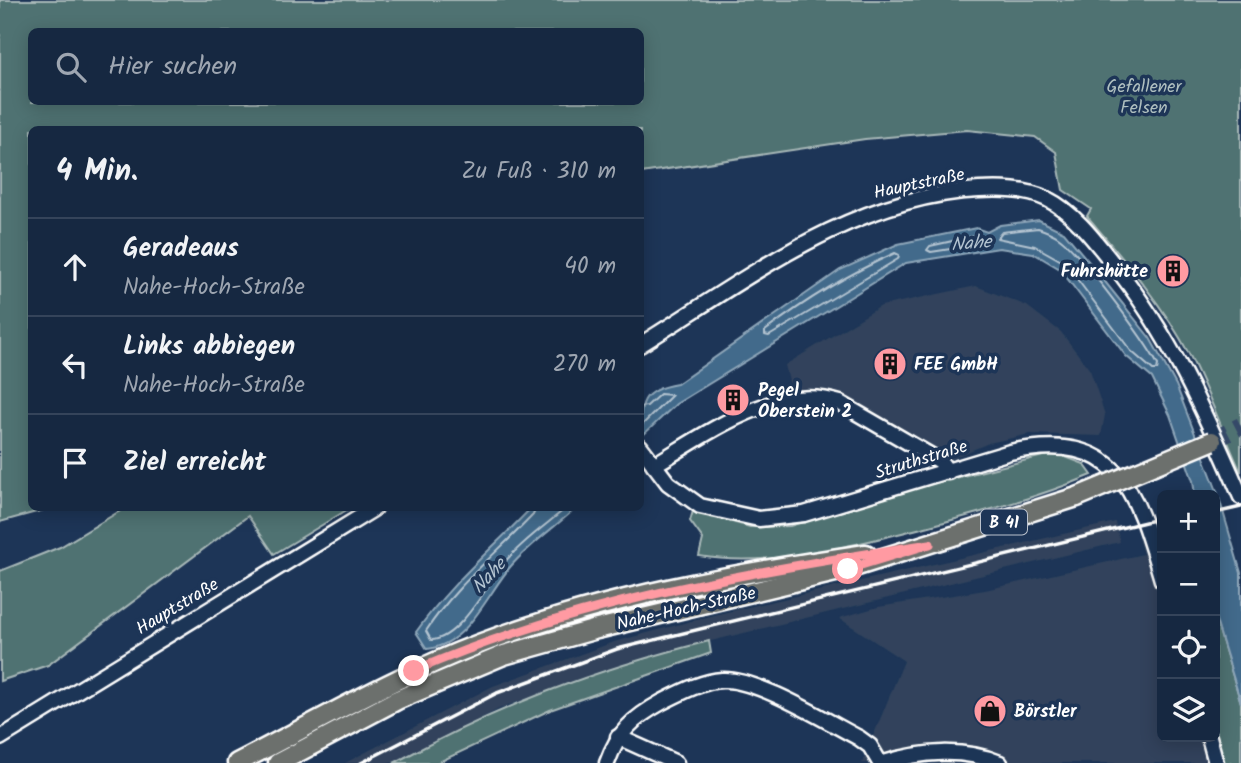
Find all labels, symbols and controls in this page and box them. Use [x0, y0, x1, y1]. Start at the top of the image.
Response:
search box [28, 28, 644, 105]
text: Hier suchen [108, 46, 237, 88]
icon: search [52, 48, 90, 86]
park label: Gefallener Felsen [1107, 73, 1182, 123]
text: 4 Min. [56, 148, 138, 196]
text: Zu Fuß · 310 m [462, 154, 616, 190]
street label: Hauptstraße [871, 161, 968, 208]
water label: Nahe [950, 227, 995, 261]
text: Geradeaus [123, 228, 239, 270]
icon: ahead [56, 248, 94, 286]
text: 40 m [564, 249, 616, 285]
building icon: Fuhrshütte [1154, 252, 1192, 290]
place label: Fuhrshütte [1061, 258, 1148, 287]
text: Nahe-Hoch-Straße [123, 270, 305, 306]
text: Links abbiegen [123, 326, 295, 368]
building icon: FEE GmbH [871, 345, 909, 383]
icon: left [56, 346, 94, 384]
text: 270 m [553, 347, 616, 383]
place label: FEE GmbH [914, 351, 998, 380]
text: Nahe-Hoch-Straße [123, 368, 305, 404]
place label: Pegel Oberstein 2 [758, 377, 852, 427]
building icon: Pegel Oberstein 2 [714, 381, 752, 419]
street label: Struthstraße [872, 433, 971, 488]
text: Ziel erreicht [123, 442, 266, 484]
icon: arrive [56, 444, 94, 482]
map controls [1157, 490, 1220, 742]
button: + [1157, 490, 1220, 553]
road number: B 41 [981, 509, 1027, 534]
water label: Nahe [465, 550, 516, 601]
route start [832, 553, 863, 584]
button: − [1157, 553, 1220, 616]
street label: Hauptstraße [131, 571, 225, 644]
street label: Nahe-Hoch-Straße [614, 579, 759, 640]
button: locate [1157, 616, 1220, 679]
route end [398, 655, 429, 686]
button: layers [1157, 679, 1220, 742]
shop icon: Börstler [971, 692, 1009, 730]
place label: Börstler [1014, 698, 1078, 727]

